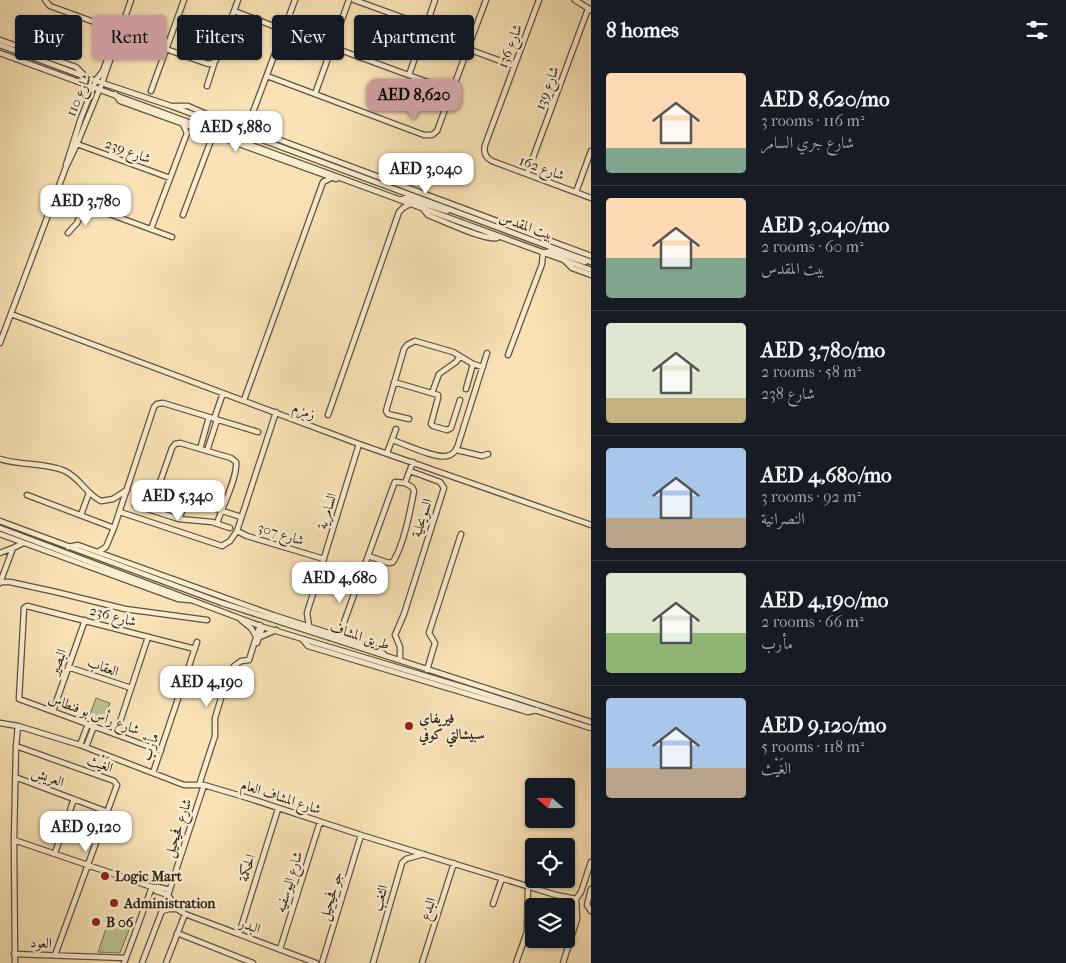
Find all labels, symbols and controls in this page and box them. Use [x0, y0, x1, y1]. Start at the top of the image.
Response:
chip: Buy [15, 15, 82, 60]
chip: Rent [92, 15, 167, 60]
chip: Filters [177, 15, 262, 60]
chip: New [272, 15, 344, 60]
chip: Apartment [354, 15, 474, 60]
icon: filters [1023, 16, 1051, 44]
text: 8 homes [606, 18, 679, 42]
street label: شارع 136 [494, 22, 529, 71]
street label: شارع 139 [531, 64, 566, 113]
street label: شارع 110 [62, 71, 98, 120]
pin: AED 8,620 [357, 78, 471, 121]
text: AED 8,620 [378, 85, 450, 104]
text: AED 8,620/mo [761, 87, 890, 111]
icon: home [646, 93, 706, 153]
pin: AED 5,880 [179, 110, 293, 153]
text: 3 rooms · 116 m² [761, 111, 864, 130]
text: AED 5,880 [201, 117, 271, 136]
text: شارع جري السامر [761, 133, 854, 152]
street label: شارع 239 [102, 135, 153, 170]
pin: AED 3,040 [369, 152, 483, 195]
street label: شارع 162 [516, 152, 567, 187]
text: AED 3,040 [390, 159, 462, 178]
pin: AED 3,780 [29, 184, 143, 227]
text: AED 3,780 [51, 191, 121, 210]
street label: بيت المقدس [497, 208, 555, 244]
text: AED 3,040/mo [761, 213, 889, 237]
icon: home [646, 218, 706, 278]
text: 2 rooms · 60 m² [761, 237, 864, 256]
text: بيت المقدس [761, 259, 825, 278]
text: AED 3,780/mo [761, 338, 885, 362]
icon: home [646, 343, 706, 403]
text: 2 rooms · 58 m² [761, 362, 861, 381]
text: شارع 238 [761, 384, 815, 403]
street label: زمزم [289, 399, 318, 427]
text: AED 4,680/mo [761, 463, 892, 487]
icon: home [646, 468, 706, 528]
pin: AED 5,340 [121, 480, 235, 522]
text: AED 5,340 [143, 486, 213, 505]
text: 3 rooms · 92 m² [761, 487, 861, 506]
street label: السامرية [313, 491, 342, 532]
street label: السويحلية [408, 496, 436, 540]
text: النصرانية [761, 509, 805, 528]
street label: شارع 307 [255, 519, 306, 552]
pin: AED 4,680 [283, 562, 397, 604]
text: AED 4,680 [303, 568, 377, 587]
text: AED 4,190/mo [761, 588, 889, 612]
icon: home [646, 593, 706, 653]
street label: شارع 236 [87, 602, 138, 633]
text: 2 rooms · 66 m² [761, 612, 863, 631]
street label: طريق المشاف [328, 618, 392, 654]
text: مأرب [761, 634, 793, 653]
street label: البصير [45, 647, 71, 679]
street label: العقاب [85, 654, 121, 680]
pin: AED 4,190 [150, 666, 264, 708]
text: AED 4,190 [171, 672, 243, 691]
street label: شارع رأس بو فنطاس [45, 688, 143, 741]
place label: فيريفاي سبيشالتي كوفي [418, 710, 485, 748]
text: AED 9,120/mo [761, 713, 886, 737]
icon: home [646, 718, 706, 778]
marker: فيريفاي سبيشالتي كوفي [403, 720, 415, 732]
street label: مأرب [136, 730, 163, 763]
text: 5 rooms · 118 m² [761, 737, 864, 756]
street label: الغَيْث [85, 750, 116, 777]
text: الغَيْث [761, 759, 791, 778]
street label: العريش [29, 763, 67, 792]
street label: شارع المشاف العام [237, 776, 323, 822]
north arrow [525, 778, 575, 828]
map controls [525, 778, 575, 948]
street label: شارع فحيحيل [161, 796, 198, 861]
pin: AED 9,120 [29, 810, 143, 853]
text: AED 9,120 [51, 817, 121, 836]
button: locate [525, 838, 575, 888]
street label: شارع اليوسفيه [272, 849, 309, 915]
street label: الحكمة [235, 852, 259, 884]
place label: Logic Mart [115, 868, 183, 885]
street label: جو فحيحيل [315, 869, 348, 923]
marker: Logic Mart [99, 870, 111, 882]
street label: الثغب [368, 883, 393, 913]
place label: Administration [123, 895, 216, 912]
street label: البدع [416, 895, 443, 924]
marker: Administration [108, 897, 120, 909]
button: layers [525, 898, 575, 948]
place label: B 06 [106, 914, 134, 931]
street label: البدر [235, 914, 263, 938]
marker: B 06 [90, 916, 102, 928]
street label: العود [30, 934, 52, 952]

